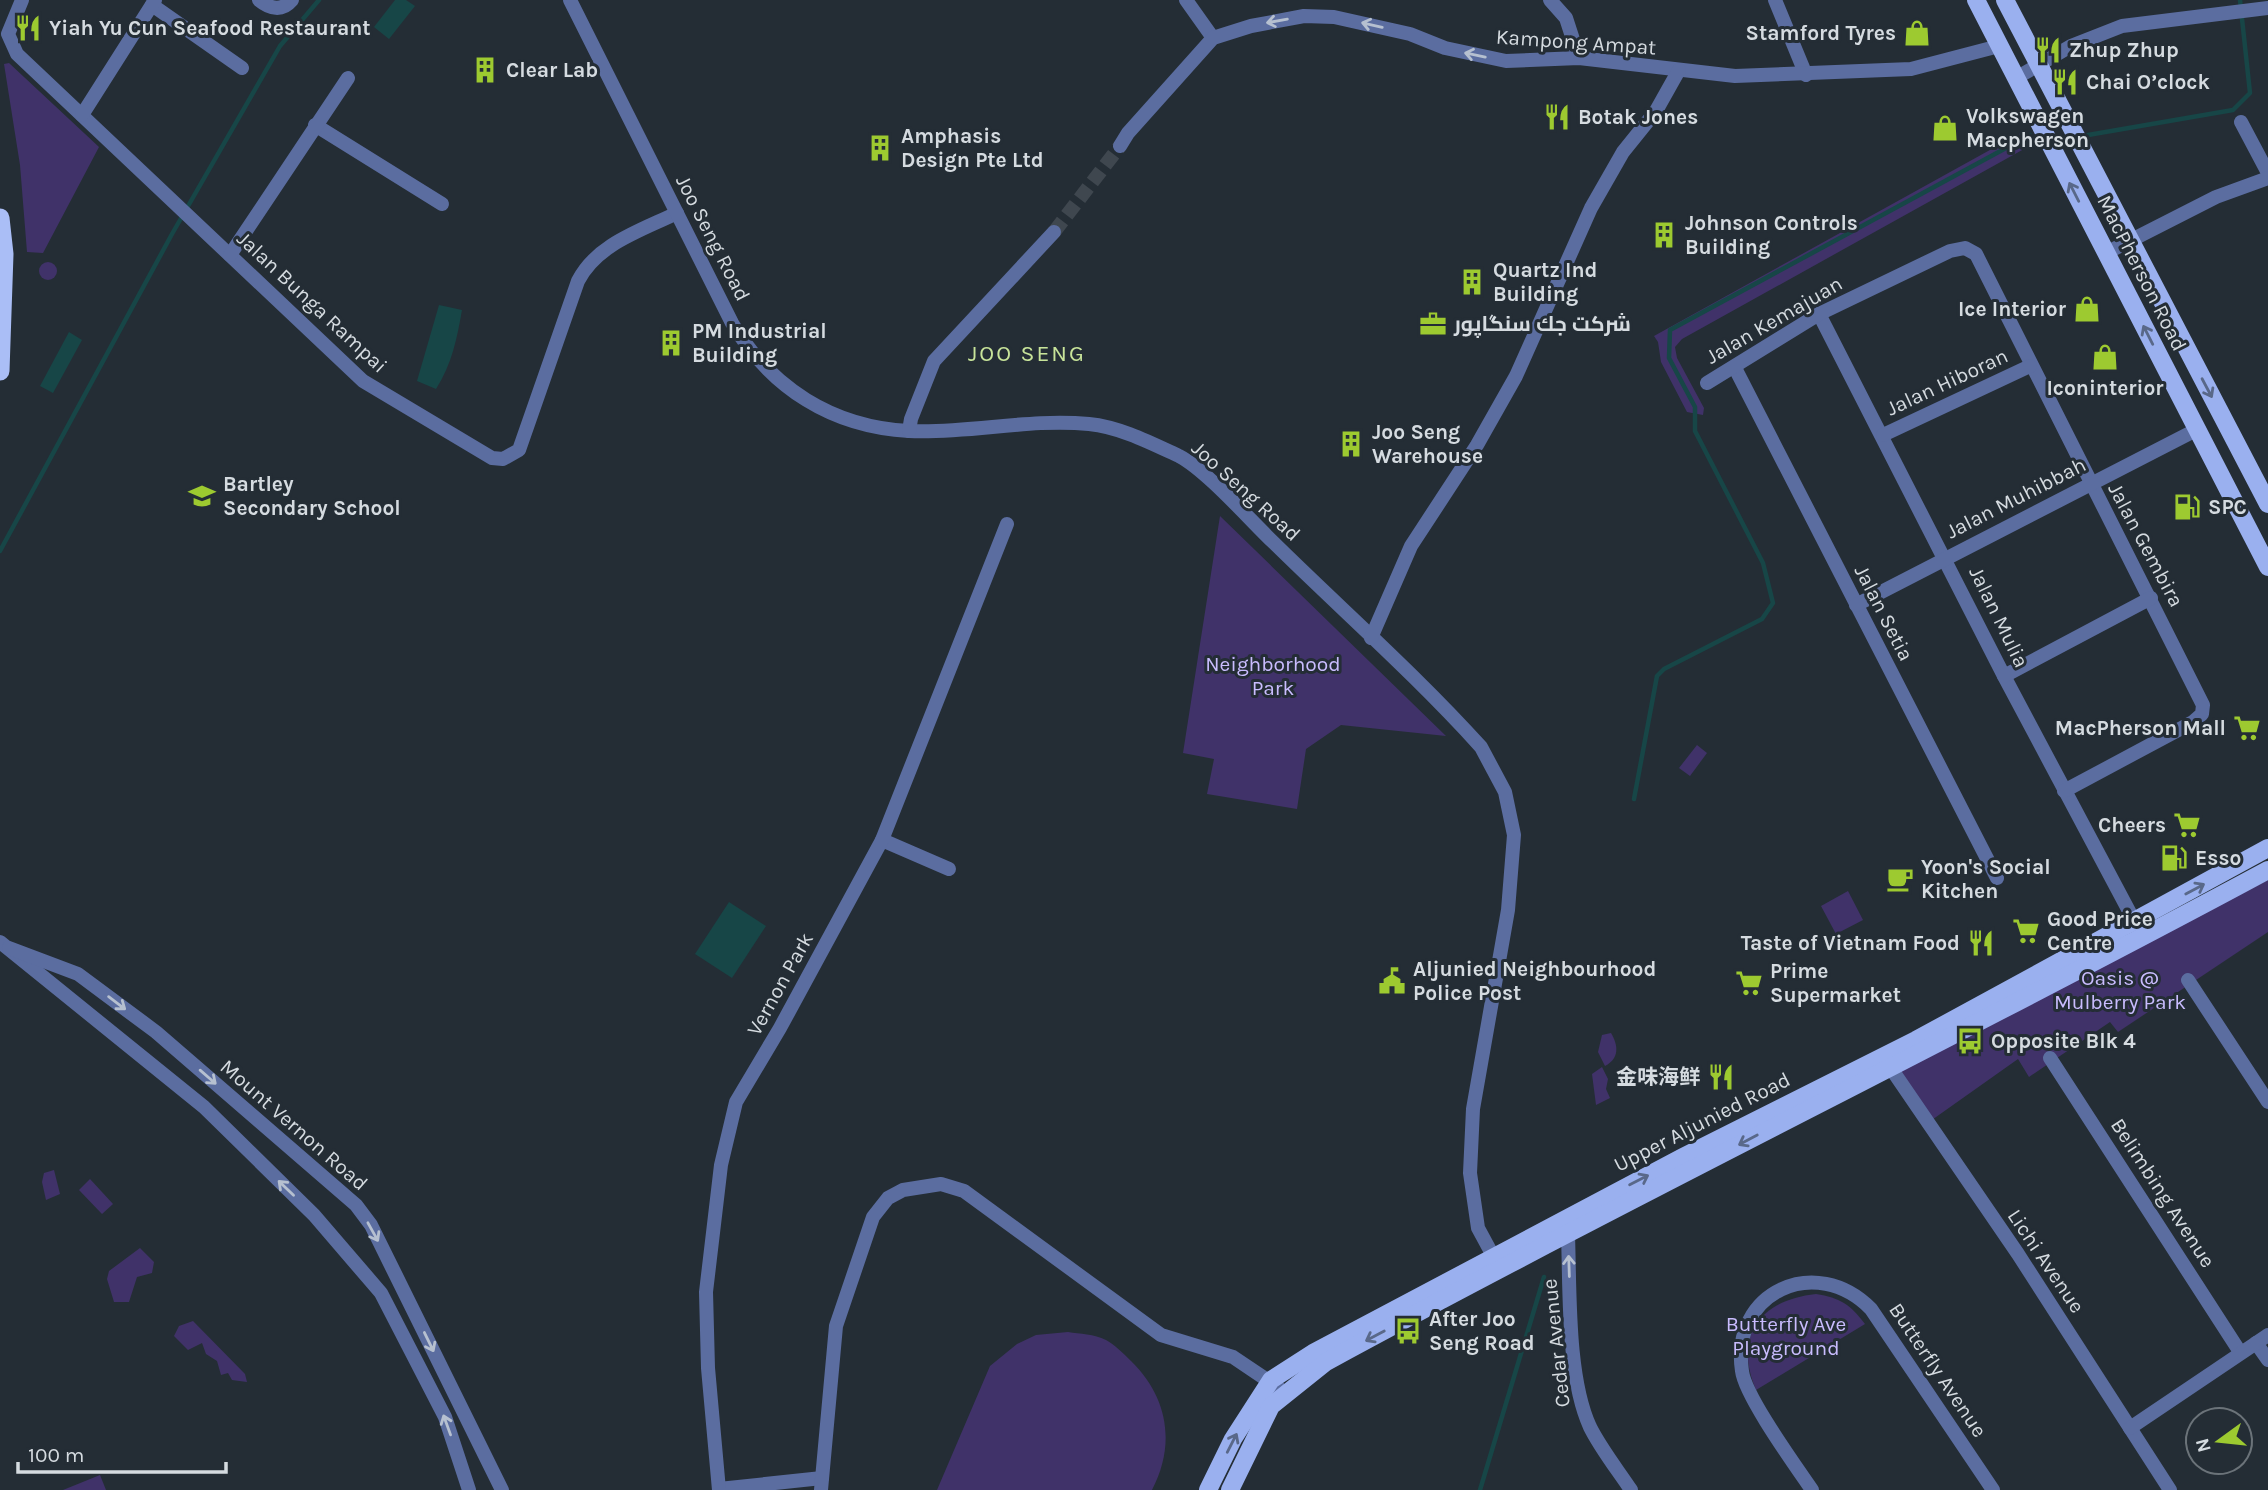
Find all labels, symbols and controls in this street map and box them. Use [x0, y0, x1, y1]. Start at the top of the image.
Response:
restaurant icon: Yiah Yu Cun Seafood Restaurant [13, 13, 43, 43]
one-way arrow [1266, 15, 1289, 28]
place label: Yiah Yu Cun Seafood Restaurant [49, 16, 371, 40]
one-way arrow [1361, 18, 1384, 32]
shop icon: Stamford Tyres [1902, 18, 1932, 48]
place label: Stamford Tyres [1746, 21, 1896, 45]
street label: Kampong Ampat [1495, 24, 1657, 60]
restaurant icon: Zhup Zhup [2033, 35, 2063, 65]
place label: Zhup Zhup [2069, 38, 2179, 62]
one-way arrow [1464, 47, 1487, 61]
building icon: Clear Lab [470, 55, 500, 85]
place label: Clear Lab [506, 58, 598, 82]
restaurant icon: Chai O’clock [2050, 67, 2080, 97]
place label: Chai O’clock [2086, 70, 2210, 94]
restaurant icon: Botak Jones [1542, 102, 1572, 132]
place label: Volkswagen Macpherson [1966, 104, 2089, 152]
place label: Botak Jones [1578, 105, 1698, 129]
shop icon: Volkswagen Macpherson [1930, 113, 1960, 143]
place label: Amphasis Design Pte Ltd [901, 124, 1044, 172]
building icon: Amphasis Design Pte Ltd [865, 133, 895, 163]
street label: Joo Seng Road [671, 171, 755, 305]
one-way arrow [2067, 182, 2081, 203]
street label: MacPherson Road [2092, 191, 2192, 355]
place label: Johnson Controls Building [1685, 211, 1858, 259]
building icon: Johnson Controls Building [1649, 220, 1679, 250]
street label: Jalan Bunga Rampai [232, 226, 392, 378]
place label: Quartz Ind Building [1493, 258, 1597, 306]
building icon: Quartz Ind Building [1457, 267, 1487, 297]
street label: Jalan Kemajuan [1702, 271, 1846, 369]
shop icon: Ice Interior [2072, 294, 2102, 324]
place label: Ice Interior [1958, 297, 2067, 321]
office icon: شركت جك سنگاپور [1418, 309, 1448, 339]
place label: شركت جك سنگاپور [1453, 312, 1631, 339]
place label: PM Industrial Building [692, 319, 827, 367]
one-way arrow [2141, 325, 2155, 346]
building icon: PM Industrial Building [656, 328, 686, 358]
district label: JOO SENG [968, 340, 1086, 367]
shop icon: Iconinterior [2090, 342, 2120, 372]
street label: Jalan Hiboran [1882, 343, 2012, 421]
place label: Iconinterior [2046, 376, 2164, 400]
one-way arrow [2201, 378, 2215, 398]
place label: Joo Seng Warehouse [1372, 420, 1483, 468]
building icon: Joo Seng Warehouse [1336, 429, 1366, 459]
street label: Joo Seng Road [1187, 436, 1305, 546]
street label: Jalan Muhibbah [1942, 452, 2090, 544]
place label: Bartley Secondary School [223, 472, 401, 520]
street label: Jalan Gembira [2103, 479, 2189, 611]
school or university icon: Bartley Secondary School [187, 481, 217, 511]
fuel station icon: SPC [2172, 492, 2202, 522]
place label: SPC [2208, 495, 2247, 519]
street label: Jalan Setia [1850, 561, 1918, 665]
street label: Jalan Mulia [1964, 563, 2034, 671]
park label: Neighborhood Park [1205, 652, 1341, 700]
supermarket icon: MacPherson Mall [2232, 713, 2262, 743]
place label: MacPherson Mall [2055, 716, 2226, 740]
supermarket icon: Cheers [2172, 810, 2202, 840]
place label: Cheers [2098, 813, 2166, 837]
fuel station icon: Esso [2159, 843, 2189, 873]
place label: Esso [2195, 846, 2241, 870]
place label: Yoon's Social Kitchen [1921, 855, 2051, 903]
cafe icon: Yoon's Social Kitchen [1885, 864, 1915, 894]
one-way arrow [2184, 882, 2205, 895]
place label: Good Price Centre [2047, 907, 2153, 955]
supermarket icon: Good Price Centre [2011, 916, 2041, 946]
street label: Vernon Park [742, 928, 818, 1040]
restaurant icon: Taste of Vietnam Food [1966, 928, 1996, 958]
place label: Taste of Vietnam Food [1741, 931, 1960, 955]
place label: Aljunied Neighbourhood Police Post [1413, 957, 1656, 1005]
place label: Prime Supermarket [1770, 959, 1901, 1007]
public building icon: Aljunied Neighbourhood Police Post [1377, 966, 1407, 996]
park label: Oasis @ Mulberry Park [2054, 966, 2186, 1014]
supermarket icon: Prime Supermarket [1734, 968, 1764, 998]
one-way arrow [108, 995, 127, 1010]
bus stop icon: Opposite Blk 4 [1955, 1026, 1985, 1056]
place label: Opposite Blk 4 [1991, 1029, 2136, 1053]
street label: Mount Vernon Road [215, 1055, 373, 1195]
restaurant icon: 金味海鲜 [1706, 1062, 1736, 1092]
place label: 金味海鲜 [1616, 1065, 1700, 1089]
street label: Upper Aljunied Road [1610, 1067, 1794, 1177]
one-way arrow [199, 1069, 217, 1085]
street label: Belimbing Avenue [2106, 1114, 2220, 1272]
one-way arrow [1738, 1134, 1759, 1147]
one-way arrow [1628, 1173, 1649, 1187]
one-way arrow [278, 1179, 295, 1196]
street label: Lichi Avenue [2003, 1205, 2089, 1317]
one-way arrow [367, 1221, 381, 1241]
one-way arrow [1562, 1255, 1575, 1278]
street label: Cedar Avenue [1537, 1277, 1575, 1409]
street label: Butterfly Avenue [1884, 1298, 1992, 1442]
place label: After Joo Seng Road [1429, 1307, 1535, 1355]
park label: Butterfly Ave Playground [1726, 1312, 1846, 1360]
bus stop icon: After Joo Seng Road [1393, 1316, 1423, 1346]
one-way arrow [1365, 1330, 1386, 1343]
one-way arrow [422, 1331, 436, 1352]
north arrow [2184, 1406, 2254, 1476]
one-way arrow [440, 1415, 452, 1437]
scale bar [18, 1430, 226, 1474]
one-way arrow [1225, 1433, 1239, 1454]
text: N [2191, 1436, 2216, 1455]
text: 100 m [28, 1443, 85, 1467]

